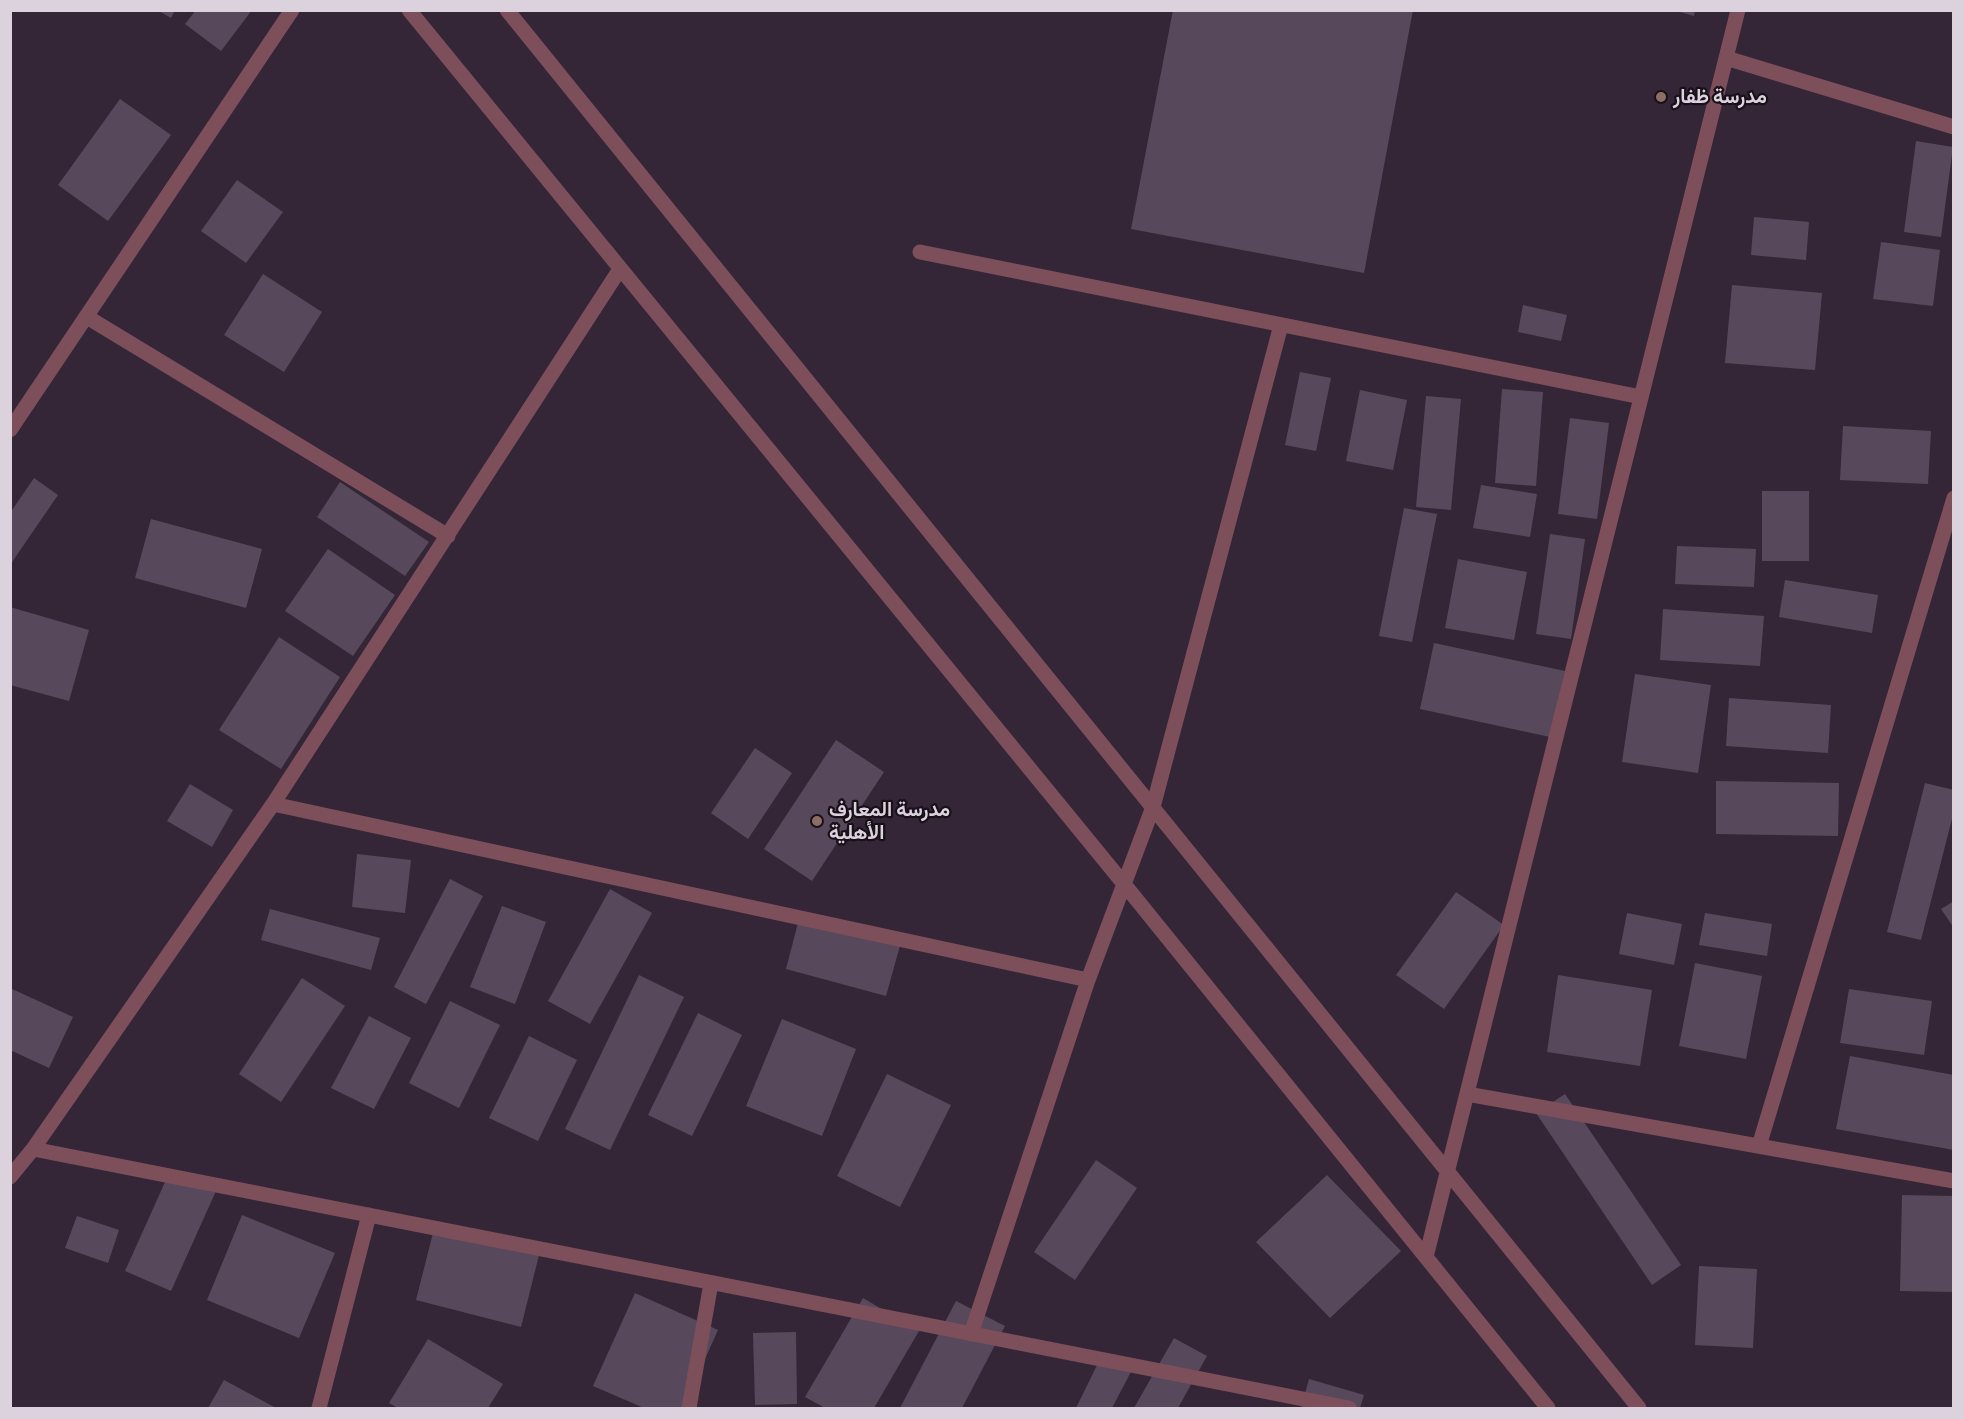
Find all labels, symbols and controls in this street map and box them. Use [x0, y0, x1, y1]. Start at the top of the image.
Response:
place label: مدرسة ظفار [1673, 85, 1767, 109]
marker: مدرسة ظفار [1654, 90, 1668, 104]
place label: مدرسة المعارف الأهلية [829, 798, 950, 845]
marker: مدرسة المعارف الأهلية [810, 814, 824, 828]

